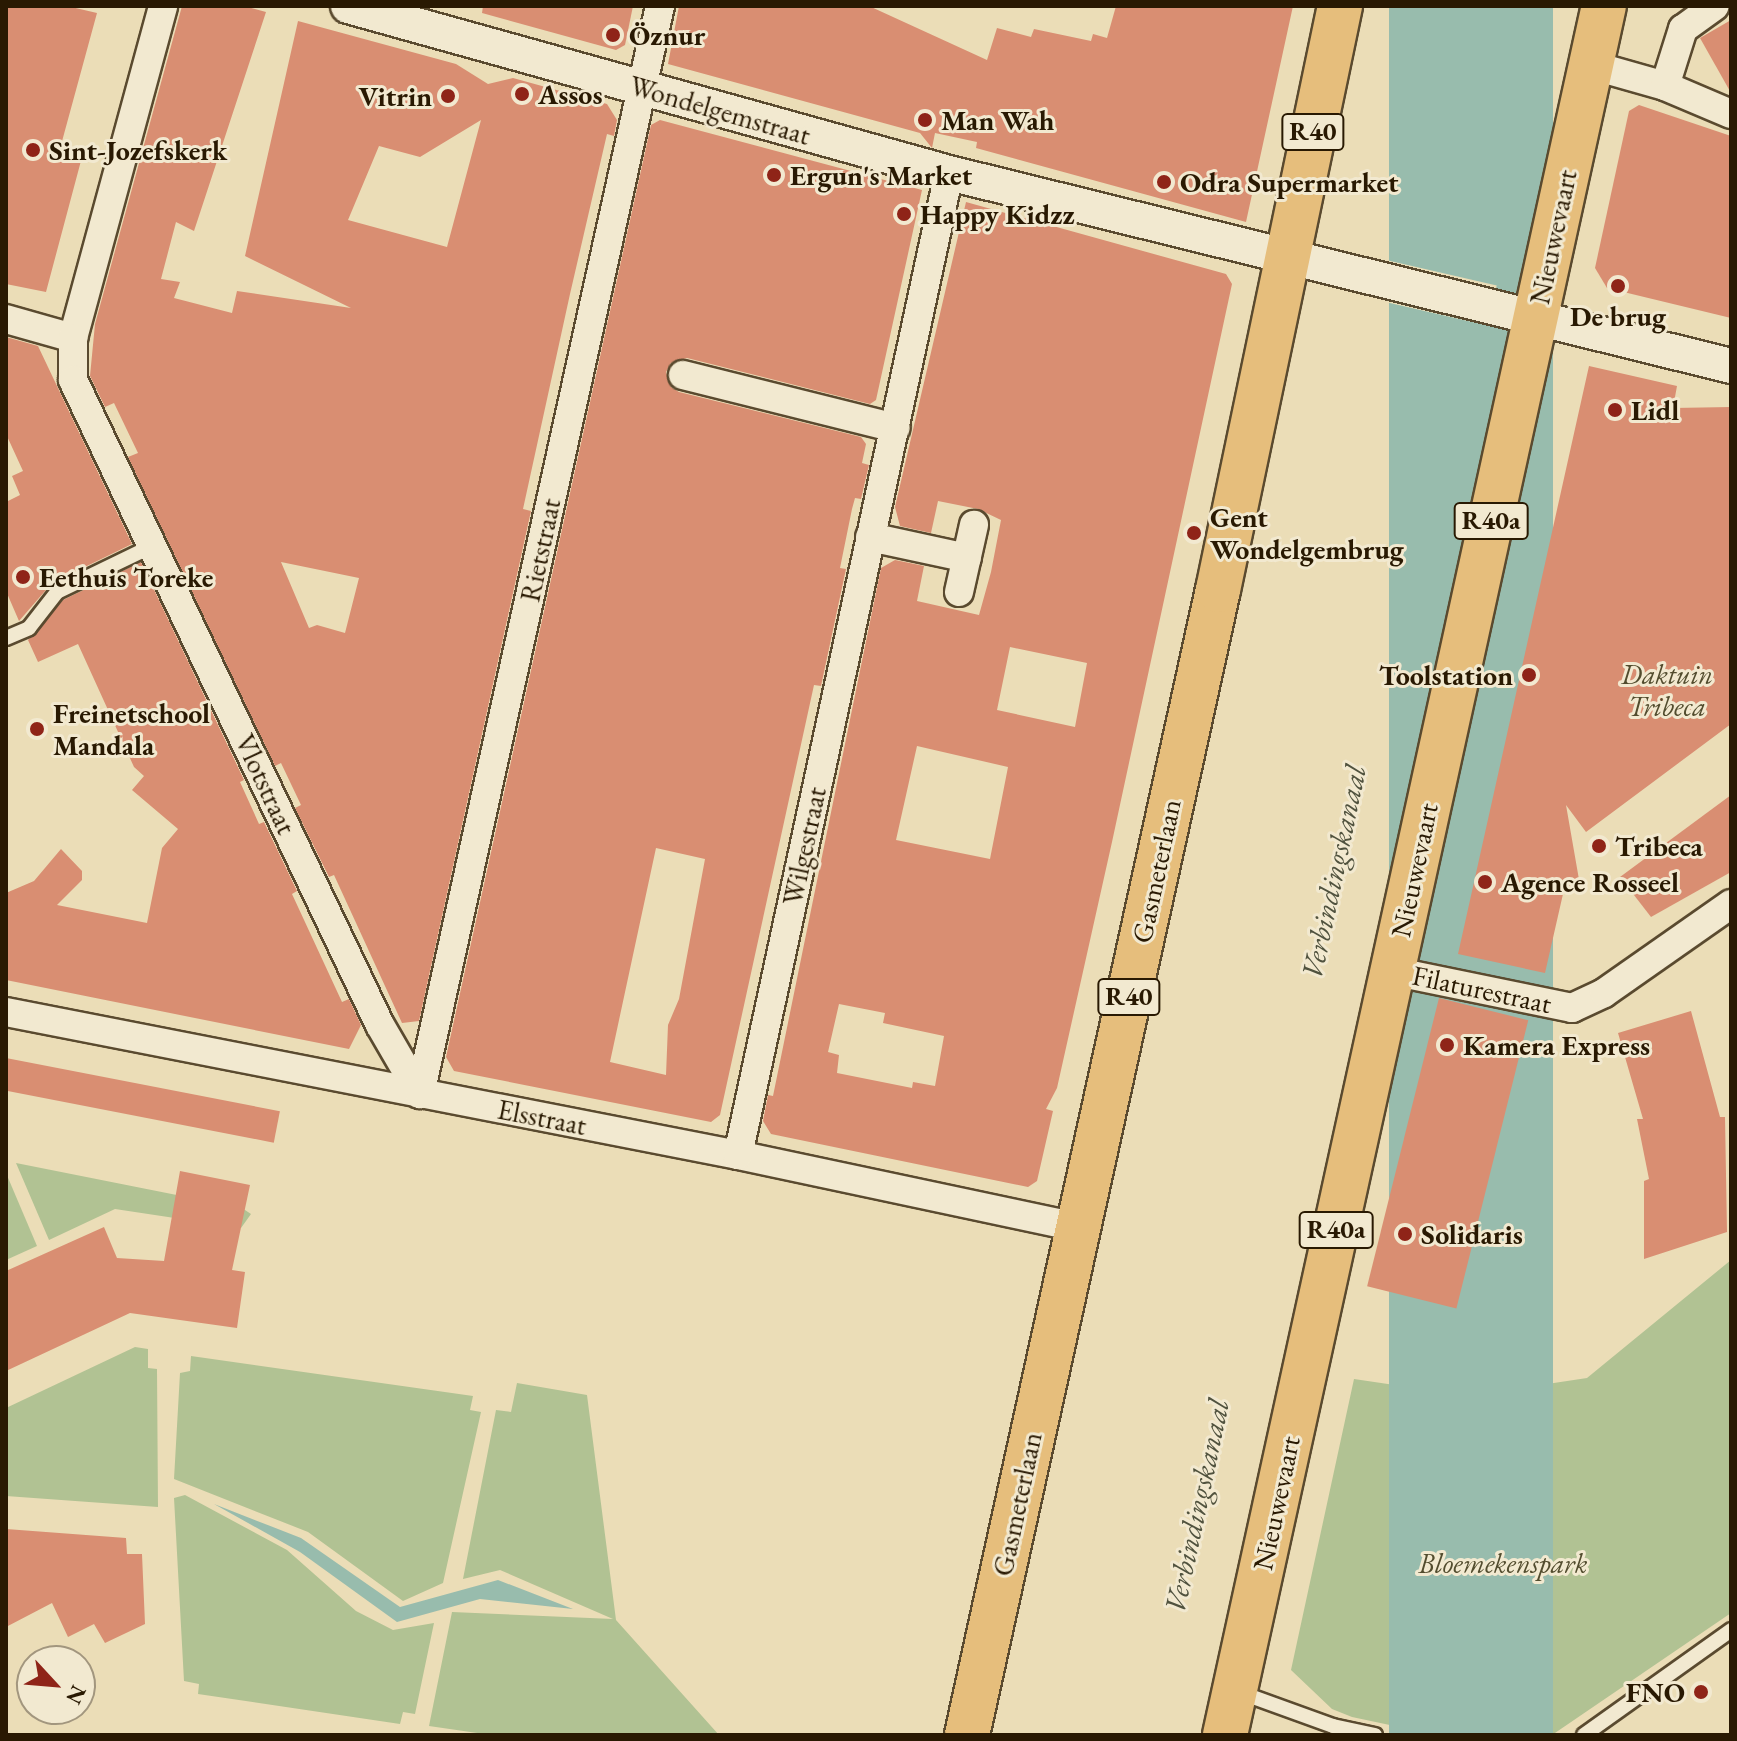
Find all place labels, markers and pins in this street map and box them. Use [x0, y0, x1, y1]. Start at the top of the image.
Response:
place label: Öznur [629, 18, 705, 52]
marker: Öznur [604, 26, 622, 44]
place label: Assos [538, 77, 602, 111]
place label: Vitrin [359, 79, 432, 113]
marker: Assos [513, 85, 531, 103]
marker: Vitrin [439, 87, 457, 105]
place label: Man Wah [941, 103, 1054, 137]
marker: Man Wah [916, 111, 934, 129]
place label: Sint-Jozefskerk [49, 133, 227, 167]
marker: Sint-Jozefskerk [24, 141, 42, 159]
place label: Ergun's Market [790, 158, 972, 192]
place label: Odra Supermarket [1180, 165, 1399, 199]
marker: Ergun's Market [765, 166, 783, 184]
marker: Odra Supermarket [1155, 173, 1173, 191]
place label: Happy Kidzz [920, 197, 1075, 231]
marker: Happy Kidzz [895, 205, 913, 223]
marker: De brug [1609, 277, 1627, 295]
place label: De brug [1570, 299, 1666, 333]
place label: Lidl [1631, 393, 1679, 427]
marker: Lidl [1606, 401, 1624, 419]
place label: Gent Wondelgembrug [1210, 500, 1404, 566]
marker: Gent Wondelgembrug [1185, 524, 1203, 542]
place label: Eethuis Toreke [39, 560, 213, 594]
marker: Eethuis Toreke [14, 568, 32, 586]
place label: Toolstation [1379, 658, 1513, 692]
marker: Toolstation [1520, 666, 1538, 684]
place label: Freinetschool Mandala [53, 696, 210, 762]
marker: Freinetschool Mandala [28, 720, 46, 738]
place label: Tribeca [1615, 829, 1703, 863]
marker: Tribeca [1590, 837, 1608, 855]
place label: Agence Rosseel [1501, 865, 1679, 899]
marker: Agence Rosseel [1476, 873, 1494, 891]
place label: Kamera Express [1463, 1028, 1650, 1062]
marker: Kamera Express [1438, 1036, 1456, 1054]
place label: Solidaris [1421, 1217, 1523, 1251]
marker: Solidaris [1396, 1225, 1414, 1243]
place label: FNO [1626, 1675, 1685, 1709]
marker: FNO [1692, 1683, 1710, 1701]

